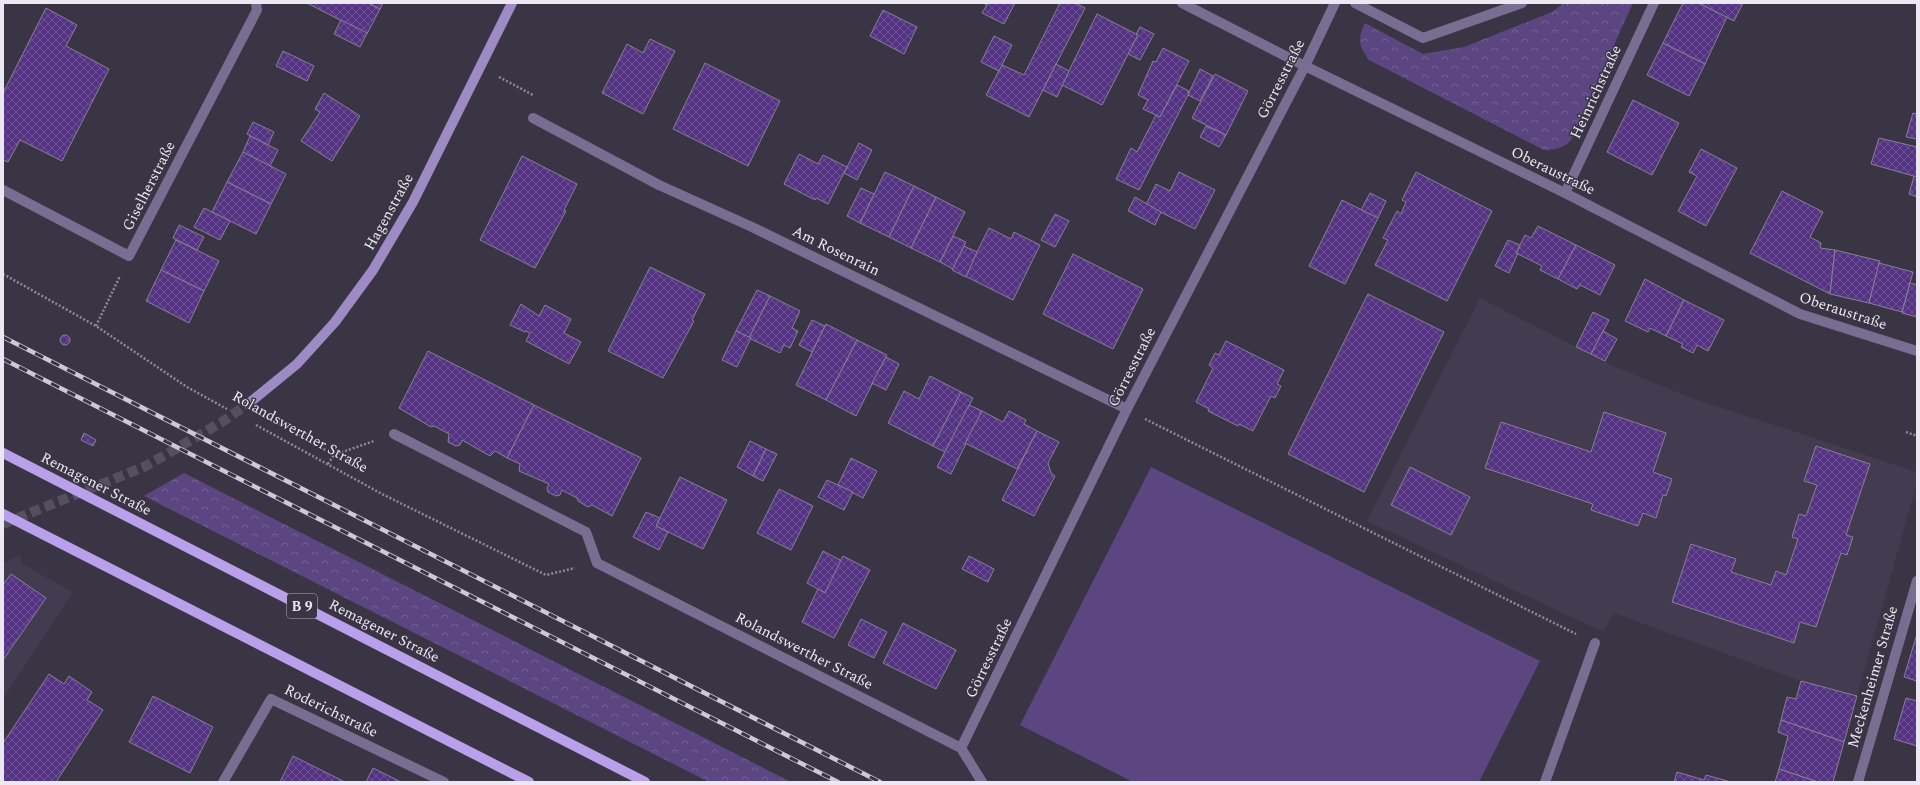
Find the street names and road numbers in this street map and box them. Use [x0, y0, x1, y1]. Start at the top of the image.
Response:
street label: Görresstraße [1251, 35, 1311, 123]
street label: Heinrichstraße [1564, 41, 1628, 143]
street label: Giselherstraße [117, 137, 181, 235]
street label: Oberaustraße [1507, 141, 1599, 201]
street label: Hagenstraße [358, 169, 420, 255]
street label: Am Rosenrain [788, 220, 884, 282]
street label: Oberaustraße [1796, 286, 1890, 336]
street label: Görresstraße [1102, 323, 1162, 411]
street label: Rolandswerther Straße [228, 385, 372, 479]
street label: Remagener Straße [37, 446, 155, 522]
street label: Remagener Straße [325, 593, 443, 669]
road number: B 9 [287, 594, 317, 618]
street label: Meckenheimer Straße [1842, 603, 1904, 751]
street label: Rolandswerther Straße [731, 606, 877, 696]
street label: Görresstraße [960, 614, 1018, 702]
street label: Roderichstraße [280, 678, 382, 744]

